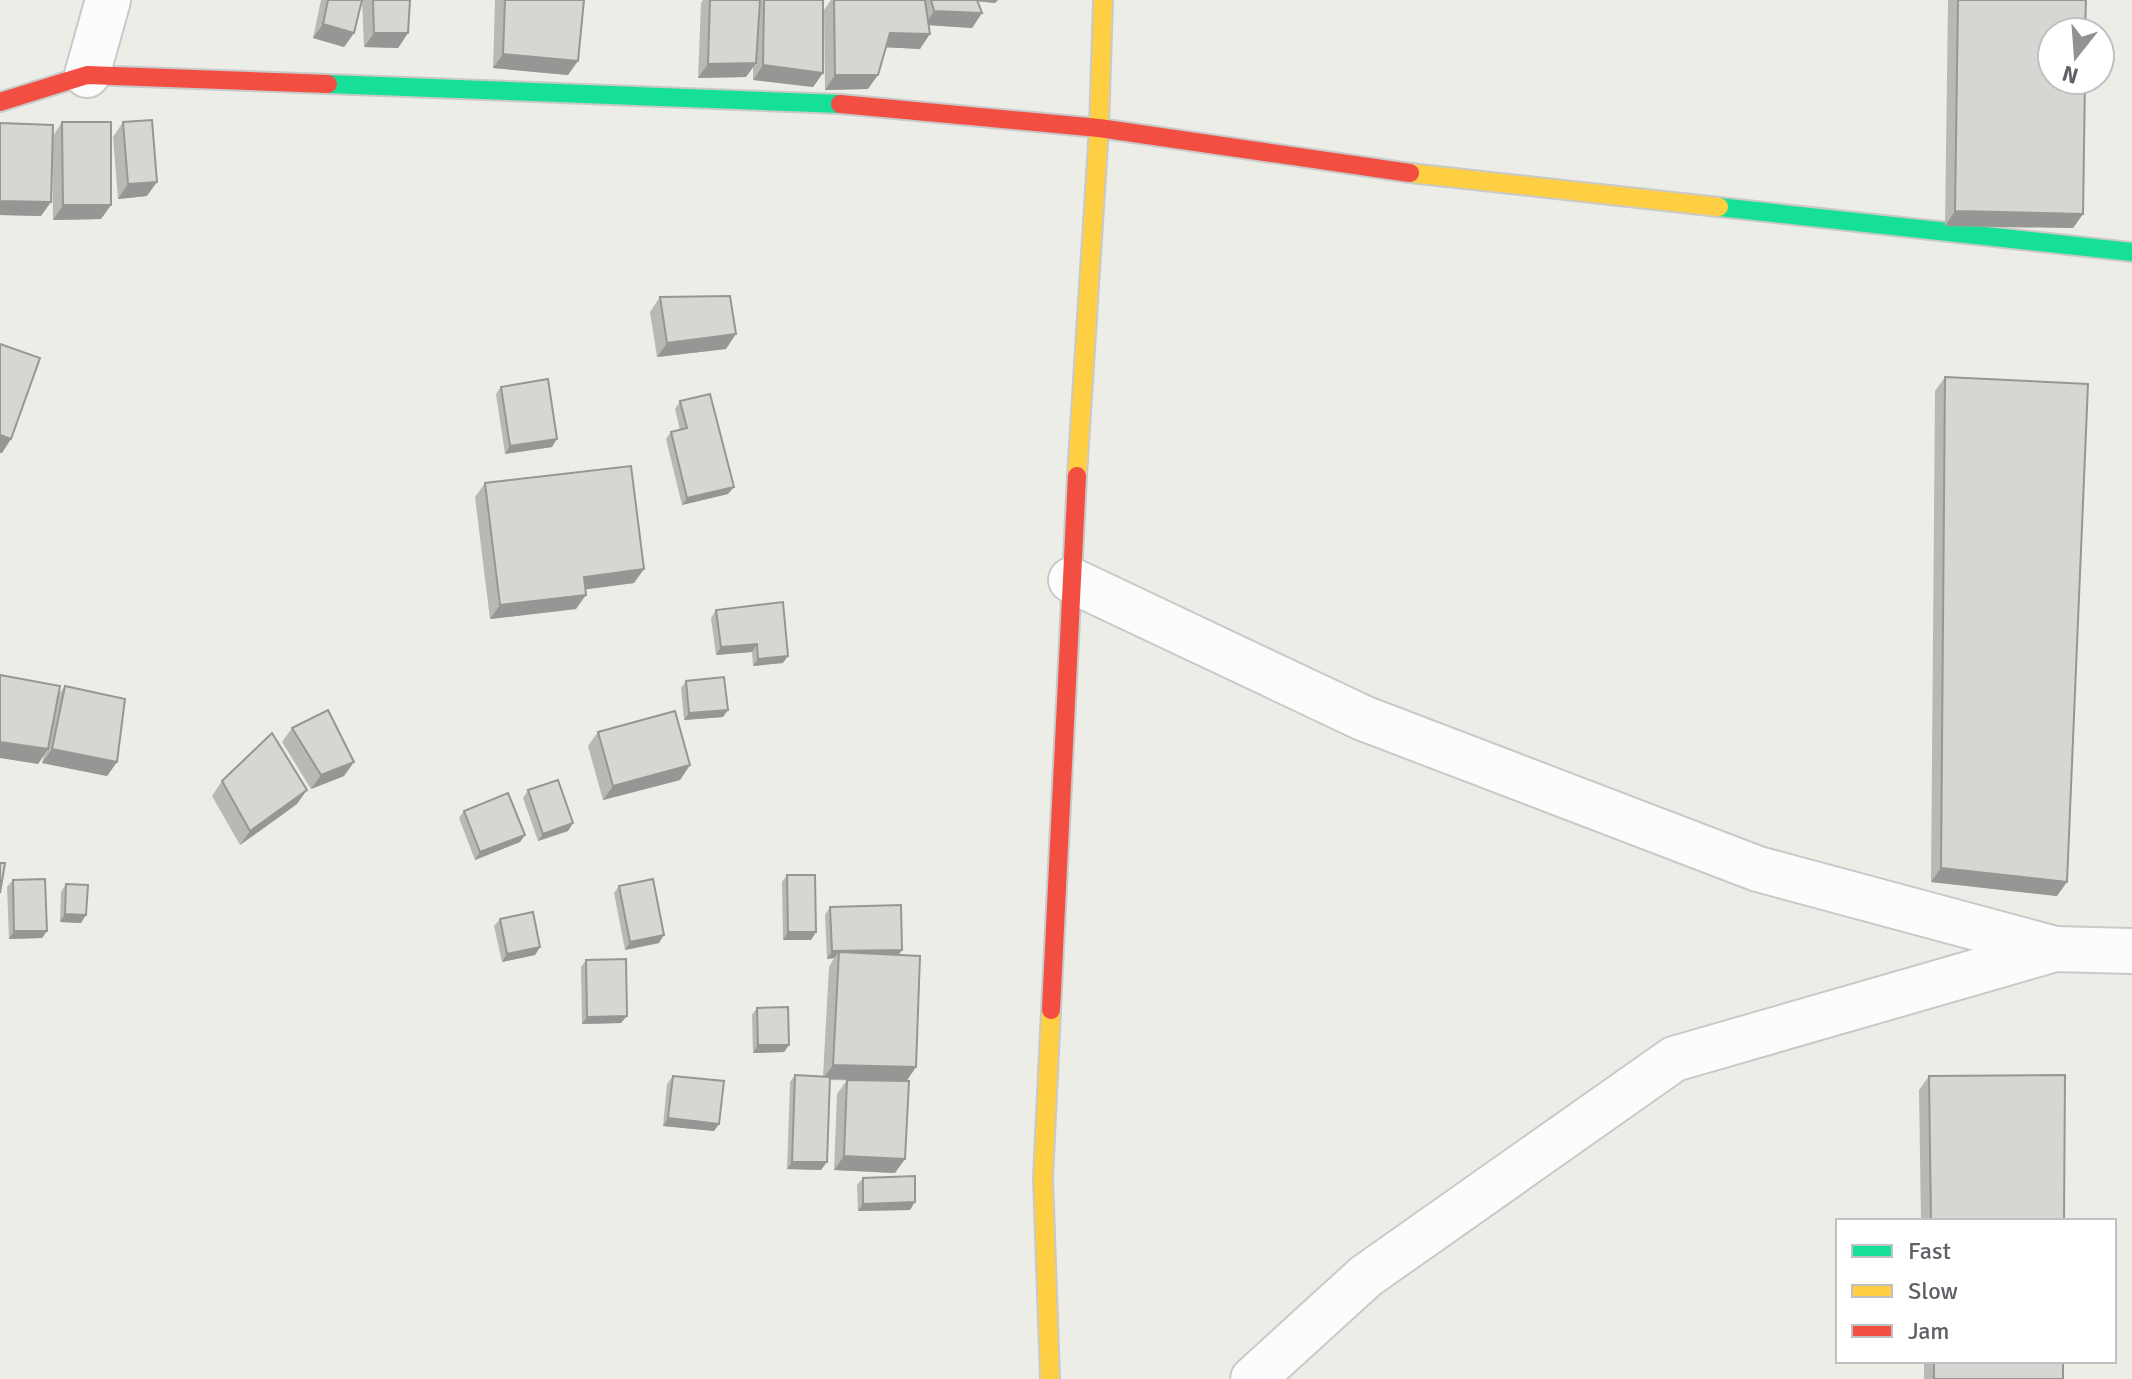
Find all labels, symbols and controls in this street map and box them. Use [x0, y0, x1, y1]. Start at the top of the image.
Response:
north arrow [2036, 16, 2116, 96]
text: N [2059, 59, 2082, 90]
legend [1836, 1219, 2116, 1363]
text: Fast [1908, 1236, 1951, 1266]
text: Slow [1908, 1276, 1958, 1306]
text: Jam [1908, 1316, 1949, 1346]

